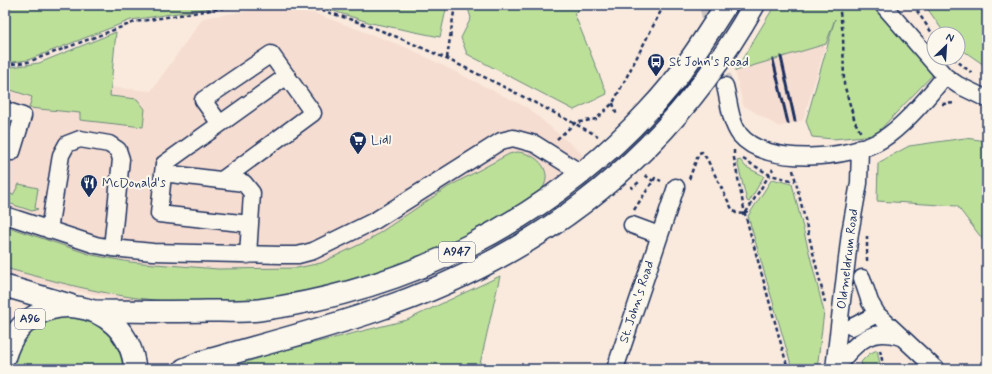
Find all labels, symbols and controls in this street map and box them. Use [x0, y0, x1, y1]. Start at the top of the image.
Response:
north arrow [926, 26, 966, 66]
text: N [944, 30, 956, 46]
bus stop icon: St John's Road [646, 52, 666, 77]
place label: St John's Road [669, 54, 749, 71]
supermarket icon: Lidl [348, 130, 368, 155]
place label: Lidl [371, 132, 391, 149]
restaurant icon: McDonald's [79, 173, 99, 198]
place label: McDonald's [102, 175, 166, 192]
street label: Oldmeldrum Road [833, 208, 863, 310]
road number: A947 [439, 242, 475, 262]
street label: St. John's Road [616, 259, 658, 345]
road number: A96 [15, 309, 45, 329]

